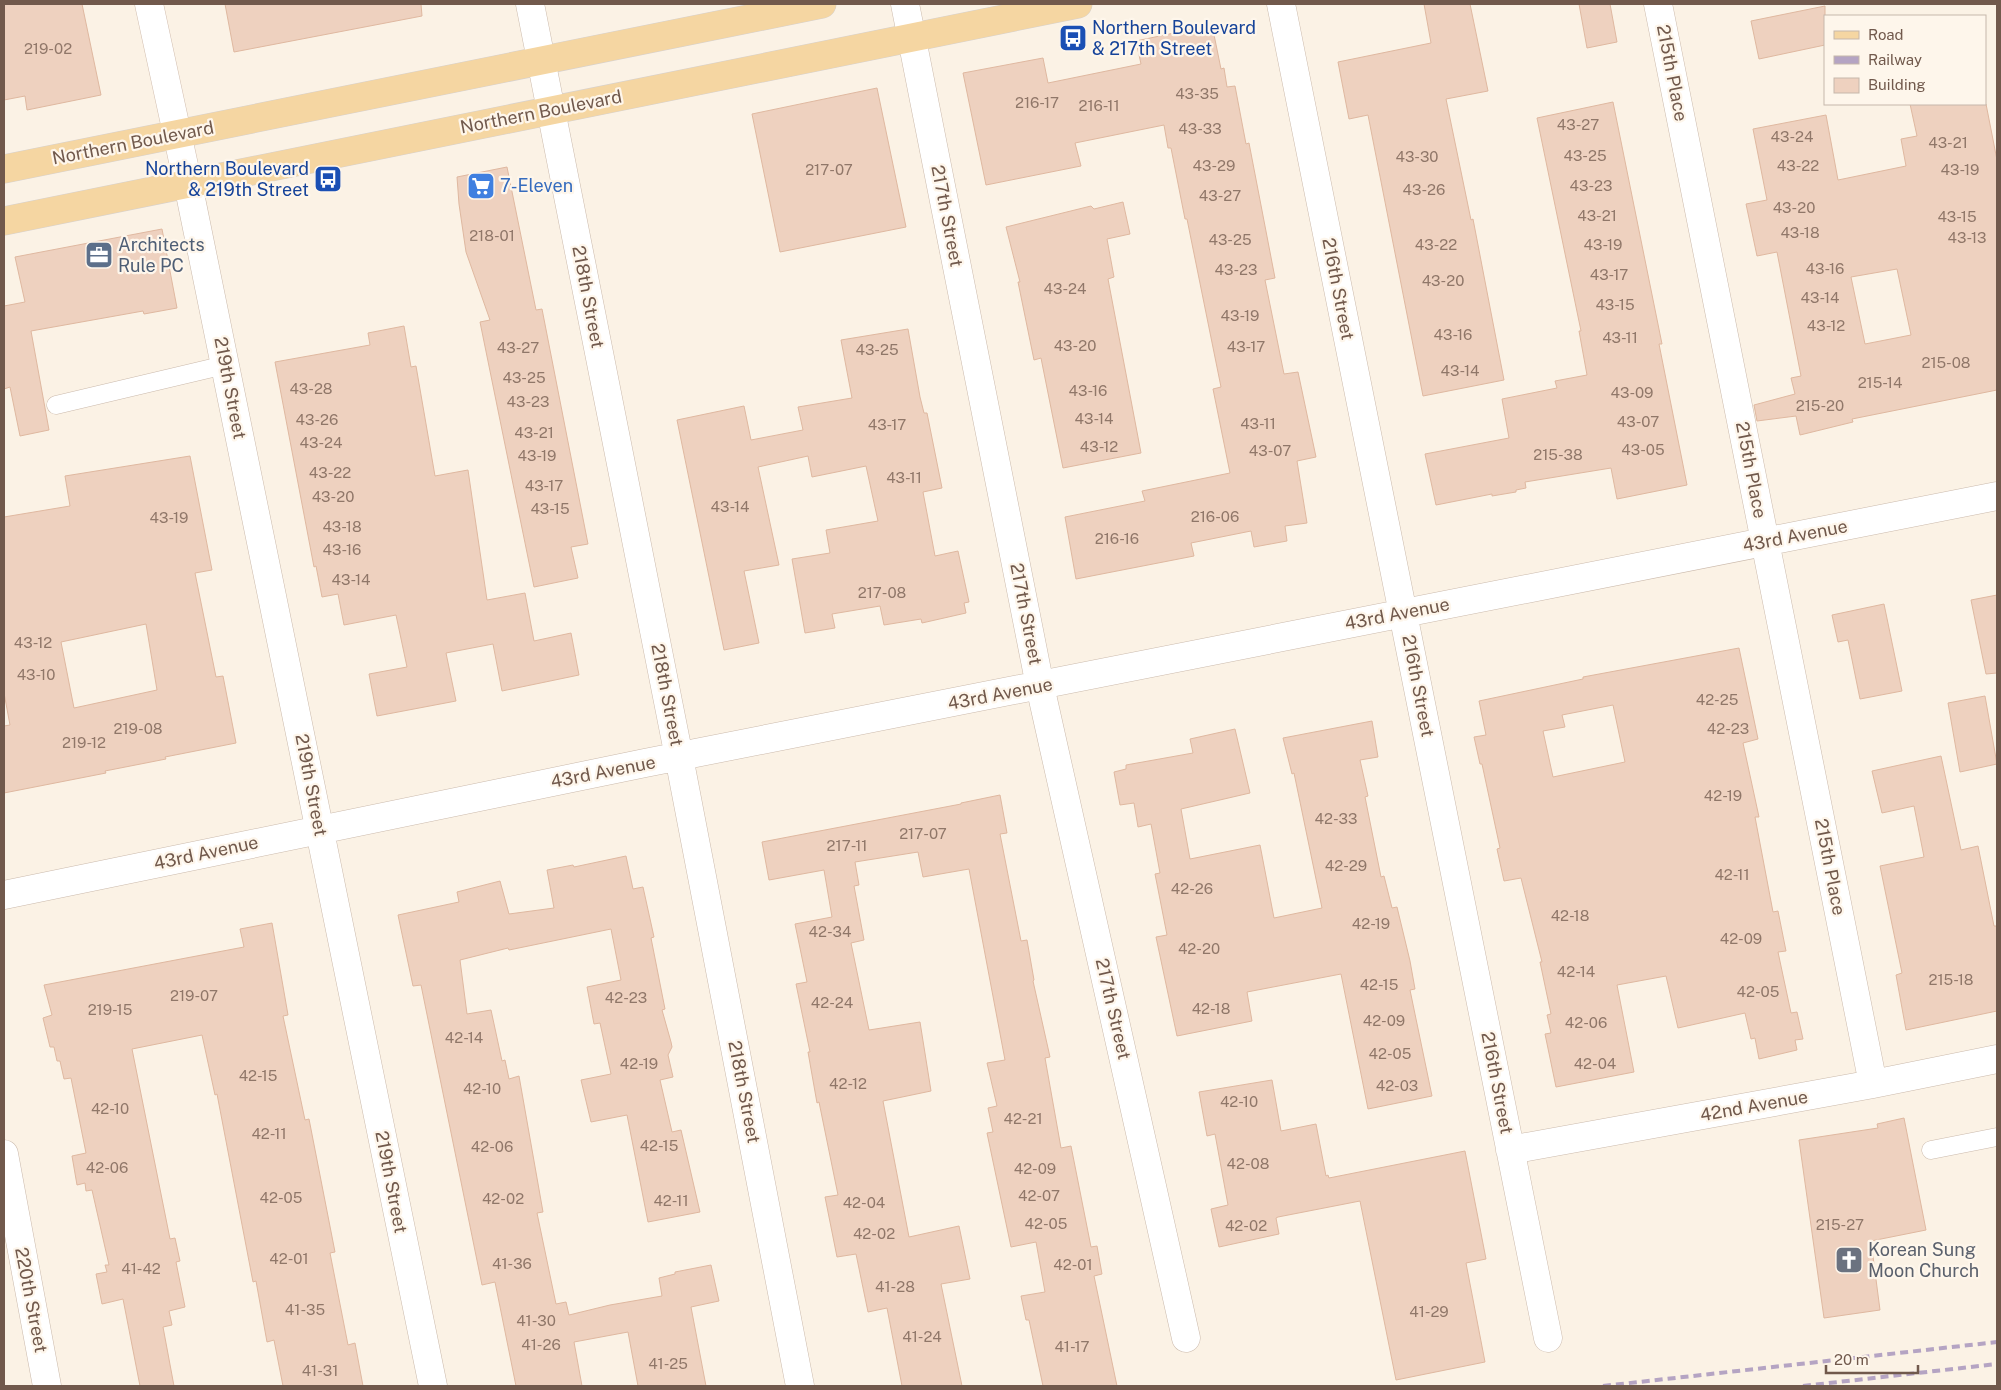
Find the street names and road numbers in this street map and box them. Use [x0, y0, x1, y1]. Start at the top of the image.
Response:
street label: 215th Place [1653, 23, 1692, 123]
street label: Northern Boulevard [458, 86, 623, 137]
street label: Northern Boulevard [50, 117, 215, 168]
street label: 217th Street [927, 163, 968, 269]
street label: 216th Street [1318, 236, 1359, 342]
street label: 218th Street [568, 244, 609, 350]
street label: 219th Street [210, 335, 251, 441]
street label: 215th Place [1732, 420, 1771, 520]
street label: 43rd Avenue [1741, 515, 1849, 556]
street label: 217th Street [1006, 561, 1047, 667]
street label: 43rd Avenue [1343, 593, 1451, 634]
street label: 216th Street [1398, 633, 1439, 739]
street label: 218th Street [647, 642, 688, 748]
street label: 43rd Avenue [946, 673, 1054, 714]
street label: 219th Street [291, 732, 332, 838]
street label: 43rd Avenue [549, 751, 657, 792]
street label: 215th Place [1811, 817, 1850, 917]
street label: 43rd Avenue [152, 831, 260, 874]
street label: 217th Street [1092, 956, 1135, 1062]
street label: 216th Street [1477, 1030, 1518, 1136]
street label: 218th Street [724, 1039, 765, 1145]
street label: 42nd Avenue [1698, 1086, 1810, 1125]
street label: 219th Street [371, 1129, 412, 1235]
street label: 220th Street [11, 1245, 52, 1354]

